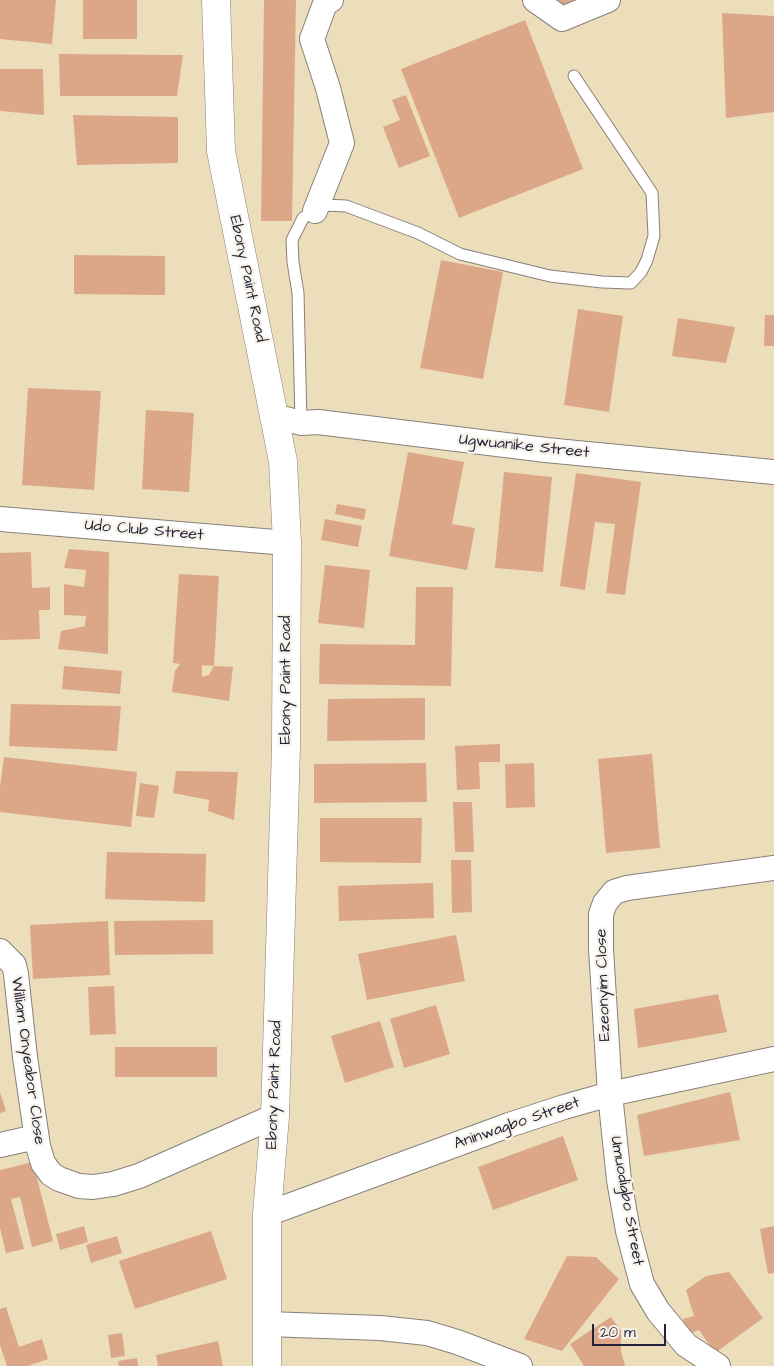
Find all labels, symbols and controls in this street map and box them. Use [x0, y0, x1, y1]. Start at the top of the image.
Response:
street label: Ebony Paint Road [224, 214, 270, 344]
street label: Ugwuanike Street [458, 431, 590, 463]
street label: Udo Club Street [84, 516, 204, 546]
street label: Ebony Paint Road [277, 615, 297, 745]
street label: Ezeonyim Close [592, 928, 616, 1042]
street label: William Onyeabor Close [6, 976, 48, 1146]
street label: Ebony Paint Road [263, 1020, 287, 1150]
street label: Aninwagbo Street [452, 1093, 582, 1155]
street label: Umuodigbo Street [605, 1135, 647, 1267]
scale bar [594, 1314, 668, 1346]
text: 20 m [600, 1322, 636, 1343]

